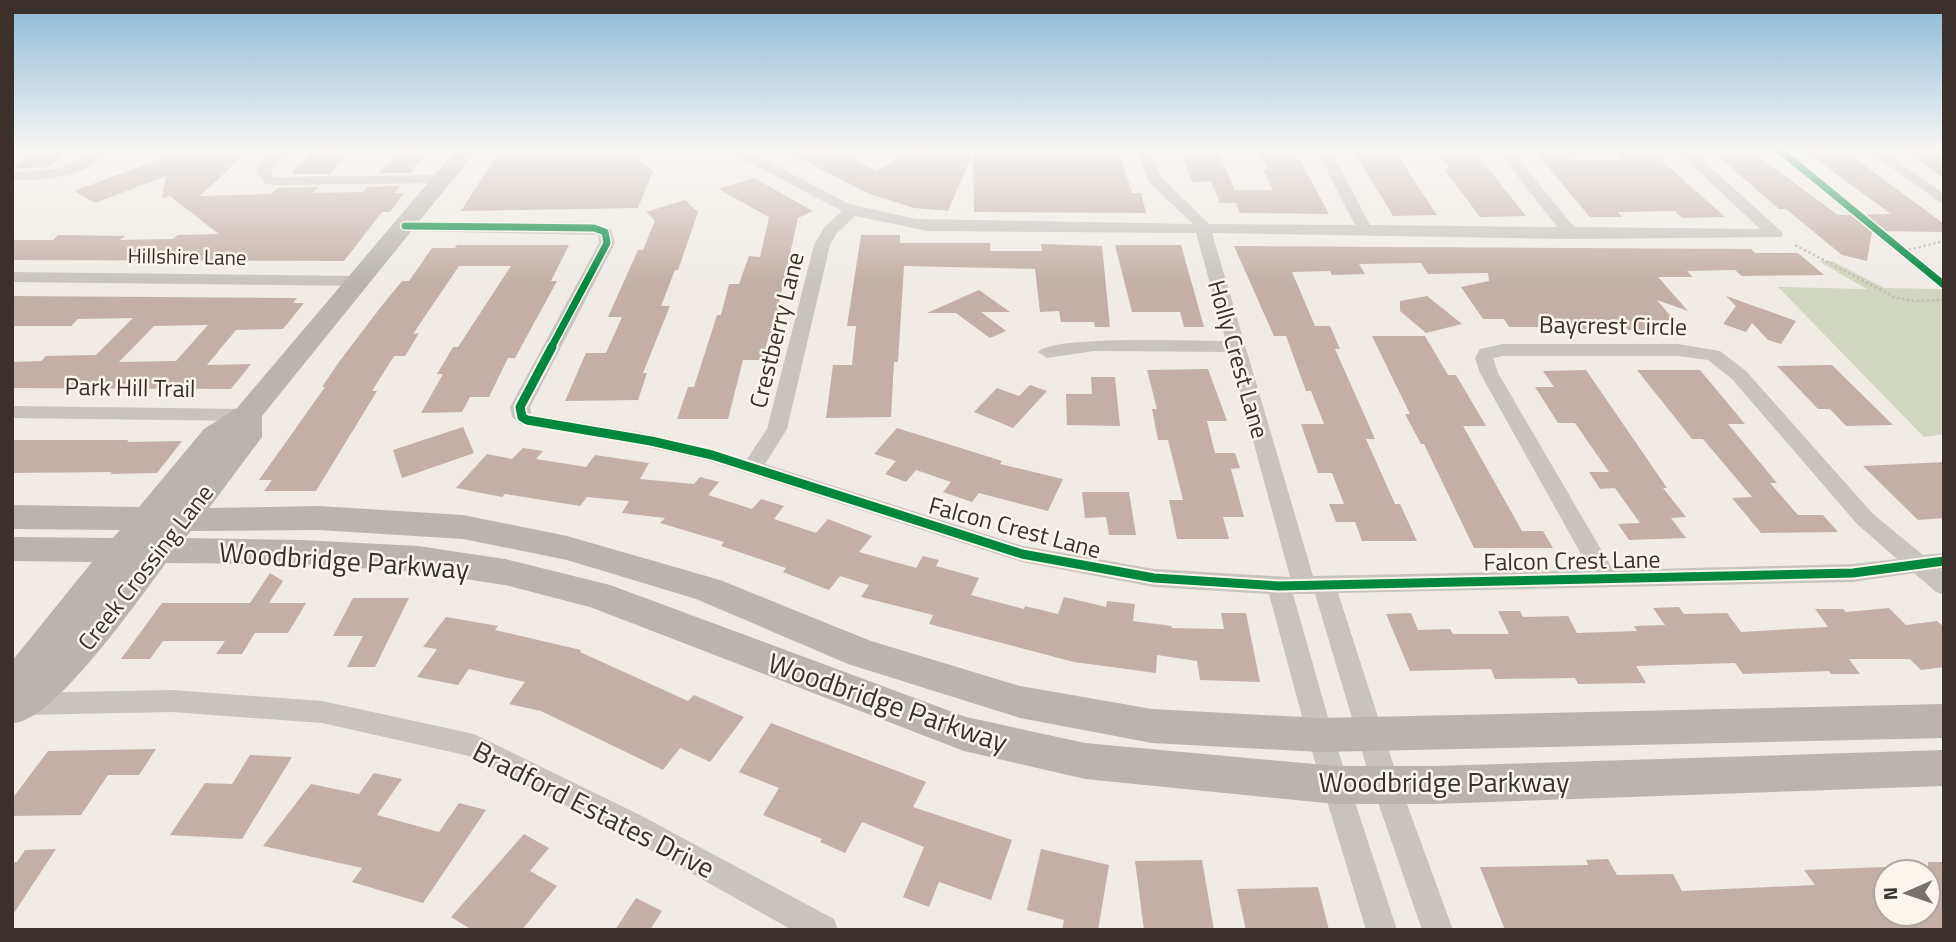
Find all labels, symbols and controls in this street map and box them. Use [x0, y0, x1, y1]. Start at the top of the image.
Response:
street label: Hillshire Lane [127, 239, 247, 273]
street label: Crestberry Lane [739, 248, 813, 412]
street label: Holly Crest Lane [1199, 276, 1279, 442]
street label: Baycrest Circle [1539, 306, 1687, 344]
street label: Park Hill Trail [64, 368, 196, 406]
street label: Creek Crossing Lane [69, 476, 221, 658]
street label: Falcon Crest Lane [925, 487, 1105, 567]
street label: Woodbridge Parkway [217, 530, 471, 590]
street label: Falcon Crest Lane [1483, 540, 1661, 580]
street label: Woodbridge Parkway [762, 641, 1014, 763]
street label: Bradford Estates Drive [465, 729, 723, 889]
street label: Woodbridge Parkway [1319, 760, 1569, 803]
north arrow [1872, 858, 1942, 928]
text: N [1875, 887, 1904, 901]

